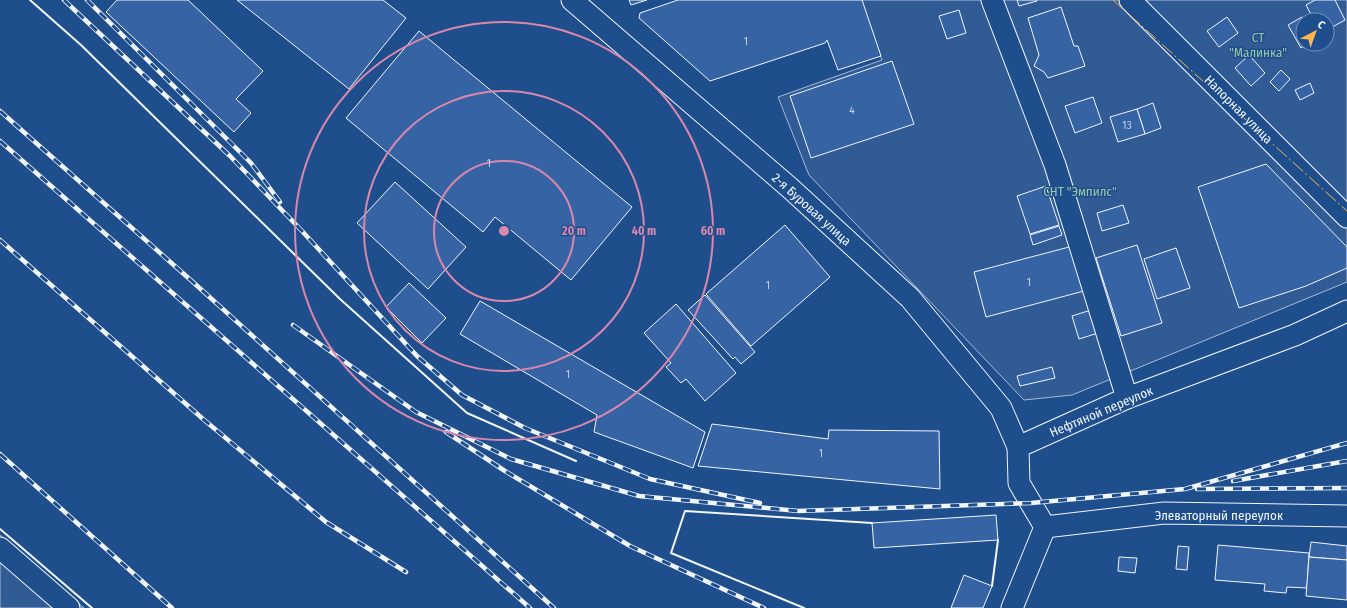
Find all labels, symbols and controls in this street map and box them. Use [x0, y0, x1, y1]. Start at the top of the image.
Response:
north arrow [1295, 12, 1335, 52]
text: С [1315, 18, 1328, 32]
park label: СТ "Малинка" [1229, 30, 1287, 60]
house number: 1 [744, 35, 748, 48]
street label: Напорная улица [1201, 72, 1276, 147]
house number: 4 [849, 104, 855, 117]
house number: 13 [1122, 119, 1132, 132]
house number: 1 [487, 157, 491, 170]
street label: 2-я Буровая улица [769, 170, 854, 249]
park label: СНТ "Эмпилс" [1043, 184, 1117, 199]
centre of rings [497, 224, 511, 238]
text: 20 m [561, 224, 586, 238]
text: 40 m [632, 224, 656, 238]
text: 60 m [701, 224, 725, 238]
house number: 1 [1027, 276, 1031, 289]
house number: 1 [766, 279, 770, 292]
house number: 1 [566, 368, 570, 381]
street label: Нефтяной переулок [1047, 383, 1155, 440]
house number: 1 [819, 447, 823, 460]
street label: Элеваторный переулок [1155, 508, 1283, 523]

